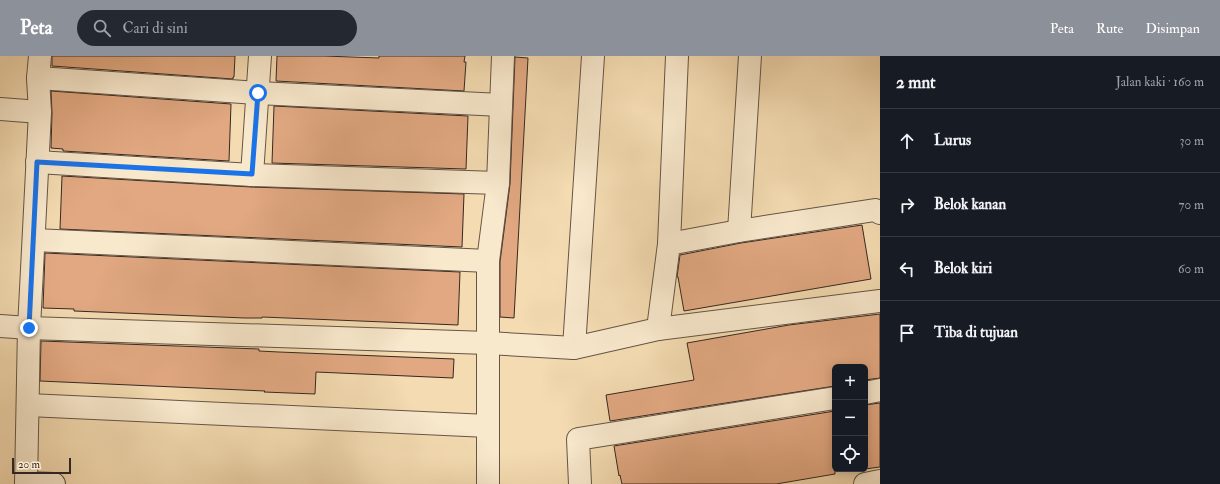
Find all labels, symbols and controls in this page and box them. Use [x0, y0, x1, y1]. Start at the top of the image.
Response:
search box [77, 10, 357, 46]
text: Peta [20, 16, 53, 40]
icon: search [91, 17, 113, 39]
text: Cari di sini [123, 19, 188, 38]
text: Peta [1050, 20, 1074, 37]
text: Rute [1096, 20, 1123, 37]
text: Disimpan [1145, 20, 1200, 37]
text: 2 mnt [896, 72, 936, 93]
text: Jalan kaki · 160 m [1116, 74, 1204, 90]
route start [249, 84, 267, 102]
icon: ahead [896, 130, 918, 152]
text: Lurus [934, 131, 971, 150]
text: 30 m [1180, 133, 1204, 149]
icon: right [896, 194, 918, 216]
text: Belok kanan [934, 195, 1006, 214]
text: 70 m [1179, 197, 1204, 213]
icon: left [896, 258, 918, 280]
text: Belok kiri [934, 259, 992, 278]
text: 60 m [1178, 261, 1204, 277]
route end [20, 319, 38, 337]
icon: arrive [896, 322, 918, 344]
text: Tiba di tujuan [934, 323, 1018, 342]
map controls [832, 364, 868, 472]
button: + [832, 364, 868, 400]
button: − [832, 400, 868, 436]
button: locate [832, 436, 868, 472]
scale bar [12, 456, 71, 475]
text: 20 m [18, 458, 40, 471]

